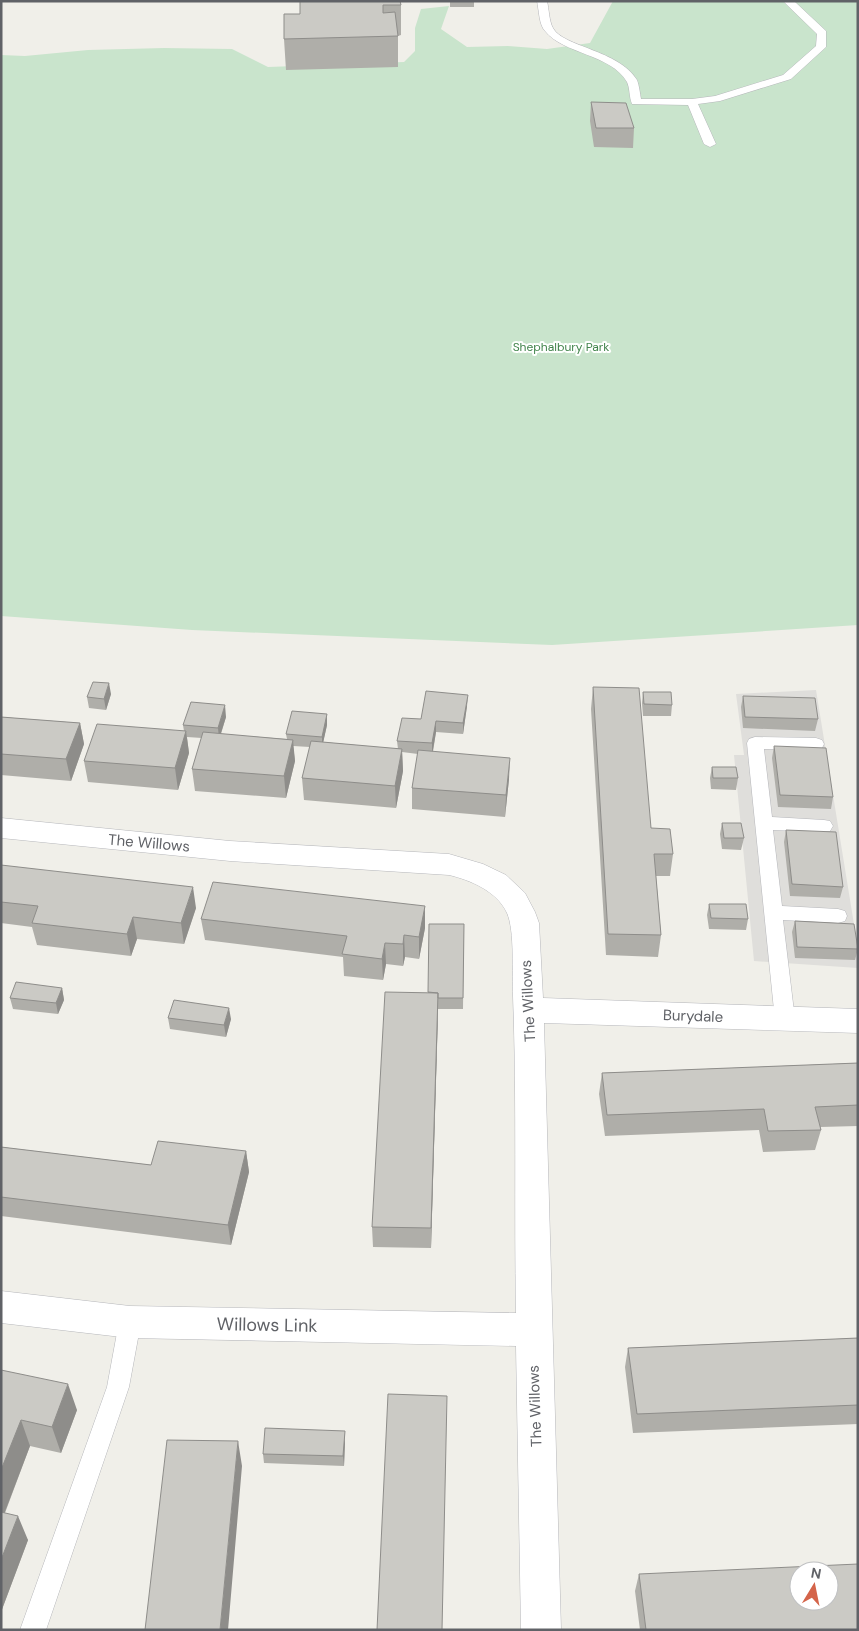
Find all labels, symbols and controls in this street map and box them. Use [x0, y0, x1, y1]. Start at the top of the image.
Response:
park label: Shephalbury Park [513, 339, 609, 355]
street label: The Willows [107, 829, 191, 857]
street label: The Willows [516, 960, 540, 1042]
street label: Burydale [663, 1005, 723, 1027]
street label: Willows Link [216, 1312, 318, 1338]
street label: The Willows [524, 1365, 546, 1447]
north arrow [789, 1561, 839, 1611]
text: N [810, 1563, 823, 1583]

